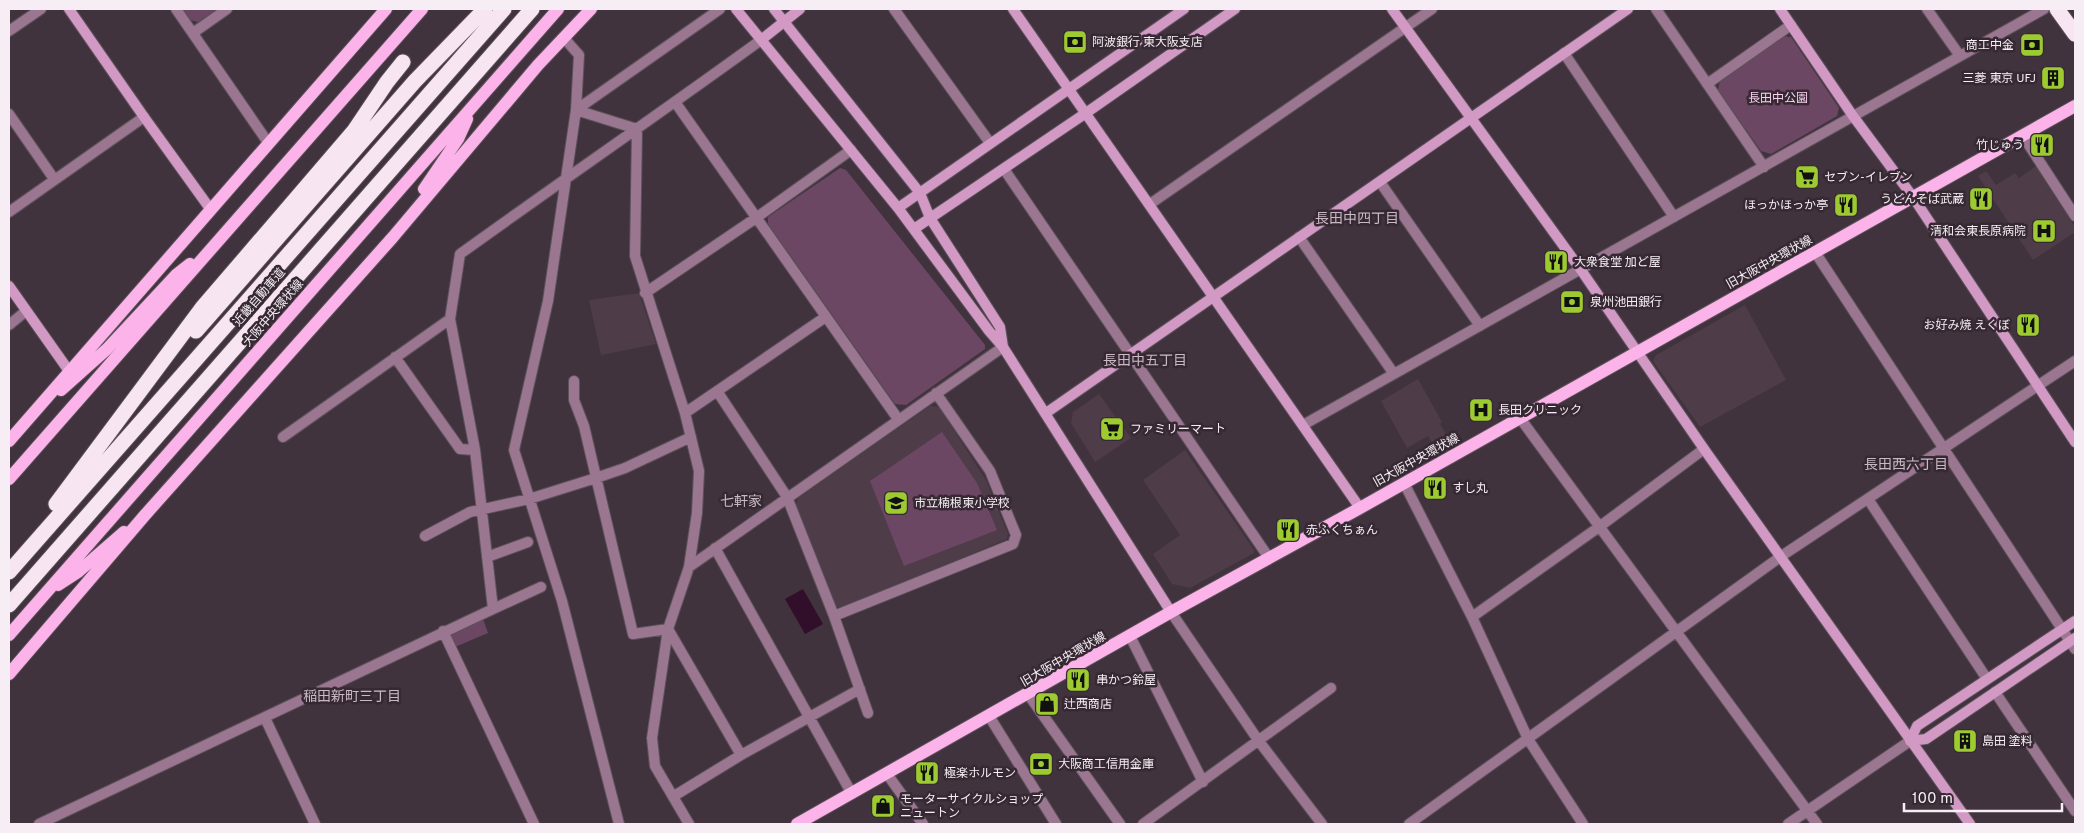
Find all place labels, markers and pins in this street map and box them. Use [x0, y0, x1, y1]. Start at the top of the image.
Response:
bank icon: 阿波銀行 東大阪支店 [1062, 29, 1088, 55]
bank icon: 商工中金 [2019, 32, 2045, 58]
place label: 阿波銀行 東大阪支店 [1092, 35, 1203, 51]
place label: 商工中金 [1966, 38, 2014, 54]
building icon: 三菱 東京 UFJ [2040, 65, 2066, 91]
place label: 三菱 東京 UFJ [1963, 71, 2036, 87]
restaurant icon: 竹じゅう [2029, 132, 2055, 158]
place label: 竹じゅう [1976, 138, 2024, 154]
supermarket icon: セブン-イレブン [1794, 164, 1820, 190]
place label: セブン-イレブン [1824, 170, 1913, 186]
restaurant icon: うどんそば武蔵 [1968, 186, 1994, 212]
restaurant icon: ほっかほっか亭 [1833, 192, 1859, 218]
place label: うどんそば武蔵 [1880, 192, 1964, 208]
place label: ほっかほっか亭 [1744, 198, 1828, 214]
hospital icon: 清和会東長原病院 [2031, 218, 2057, 244]
place label: 清和会東長原病院 [1930, 224, 2026, 240]
restaurant icon: 大衆食堂 加ど屋 [1543, 249, 1569, 275]
place label: 大衆食堂 加ど屋 [1574, 255, 1661, 271]
bank icon: 泉州池田銀行 [1559, 289, 1585, 315]
place label: 泉州池田銀行 [1590, 295, 1662, 311]
restaurant icon: お好み焼 えくぼ [2015, 312, 2041, 338]
place label: お好み焼 えくぼ [1924, 318, 2010, 334]
hospital icon: 長田クリニック [1468, 397, 1494, 423]
place label: 長田クリニック [1498, 403, 1582, 419]
supermarket icon: ファミリーマート [1099, 416, 1125, 442]
place label: ファミリーマート [1130, 422, 1226, 438]
restaurant icon: すし丸 [1422, 475, 1448, 501]
place label: すし丸 [1452, 481, 1488, 497]
school or university icon: 市立楠根東小学校 [883, 490, 909, 516]
place label: 市立楠根東小学校 [914, 496, 1010, 512]
restaurant icon: 赤ふくちぁん [1275, 517, 1301, 543]
place label: 赤ふくちぁん [1306, 523, 1378, 539]
restaurant icon: 串かつ鈴屋 [1065, 667, 1091, 693]
place label: 串かつ鈴屋 [1096, 673, 1156, 689]
shop icon: 辻西商店 [1034, 691, 1060, 717]
place label: 辻西商店 [1064, 697, 1112, 713]
building icon: 島田 塗料 [1952, 728, 1978, 754]
place label: 島田 塗料 [1982, 734, 2033, 750]
bank icon: 大阪商工信用金庫 [1028, 751, 1054, 777]
place label: 大阪商工信用金庫 [1058, 757, 1154, 773]
restaurant icon: 極楽ホルモン [914, 760, 940, 786]
place label: 極楽ホルモン [944, 766, 1016, 782]
place label: モーターサイクルショップ ニュートン [900, 792, 1043, 822]
shop icon: モーターサイクルショップ ニュートン [870, 793, 896, 819]

